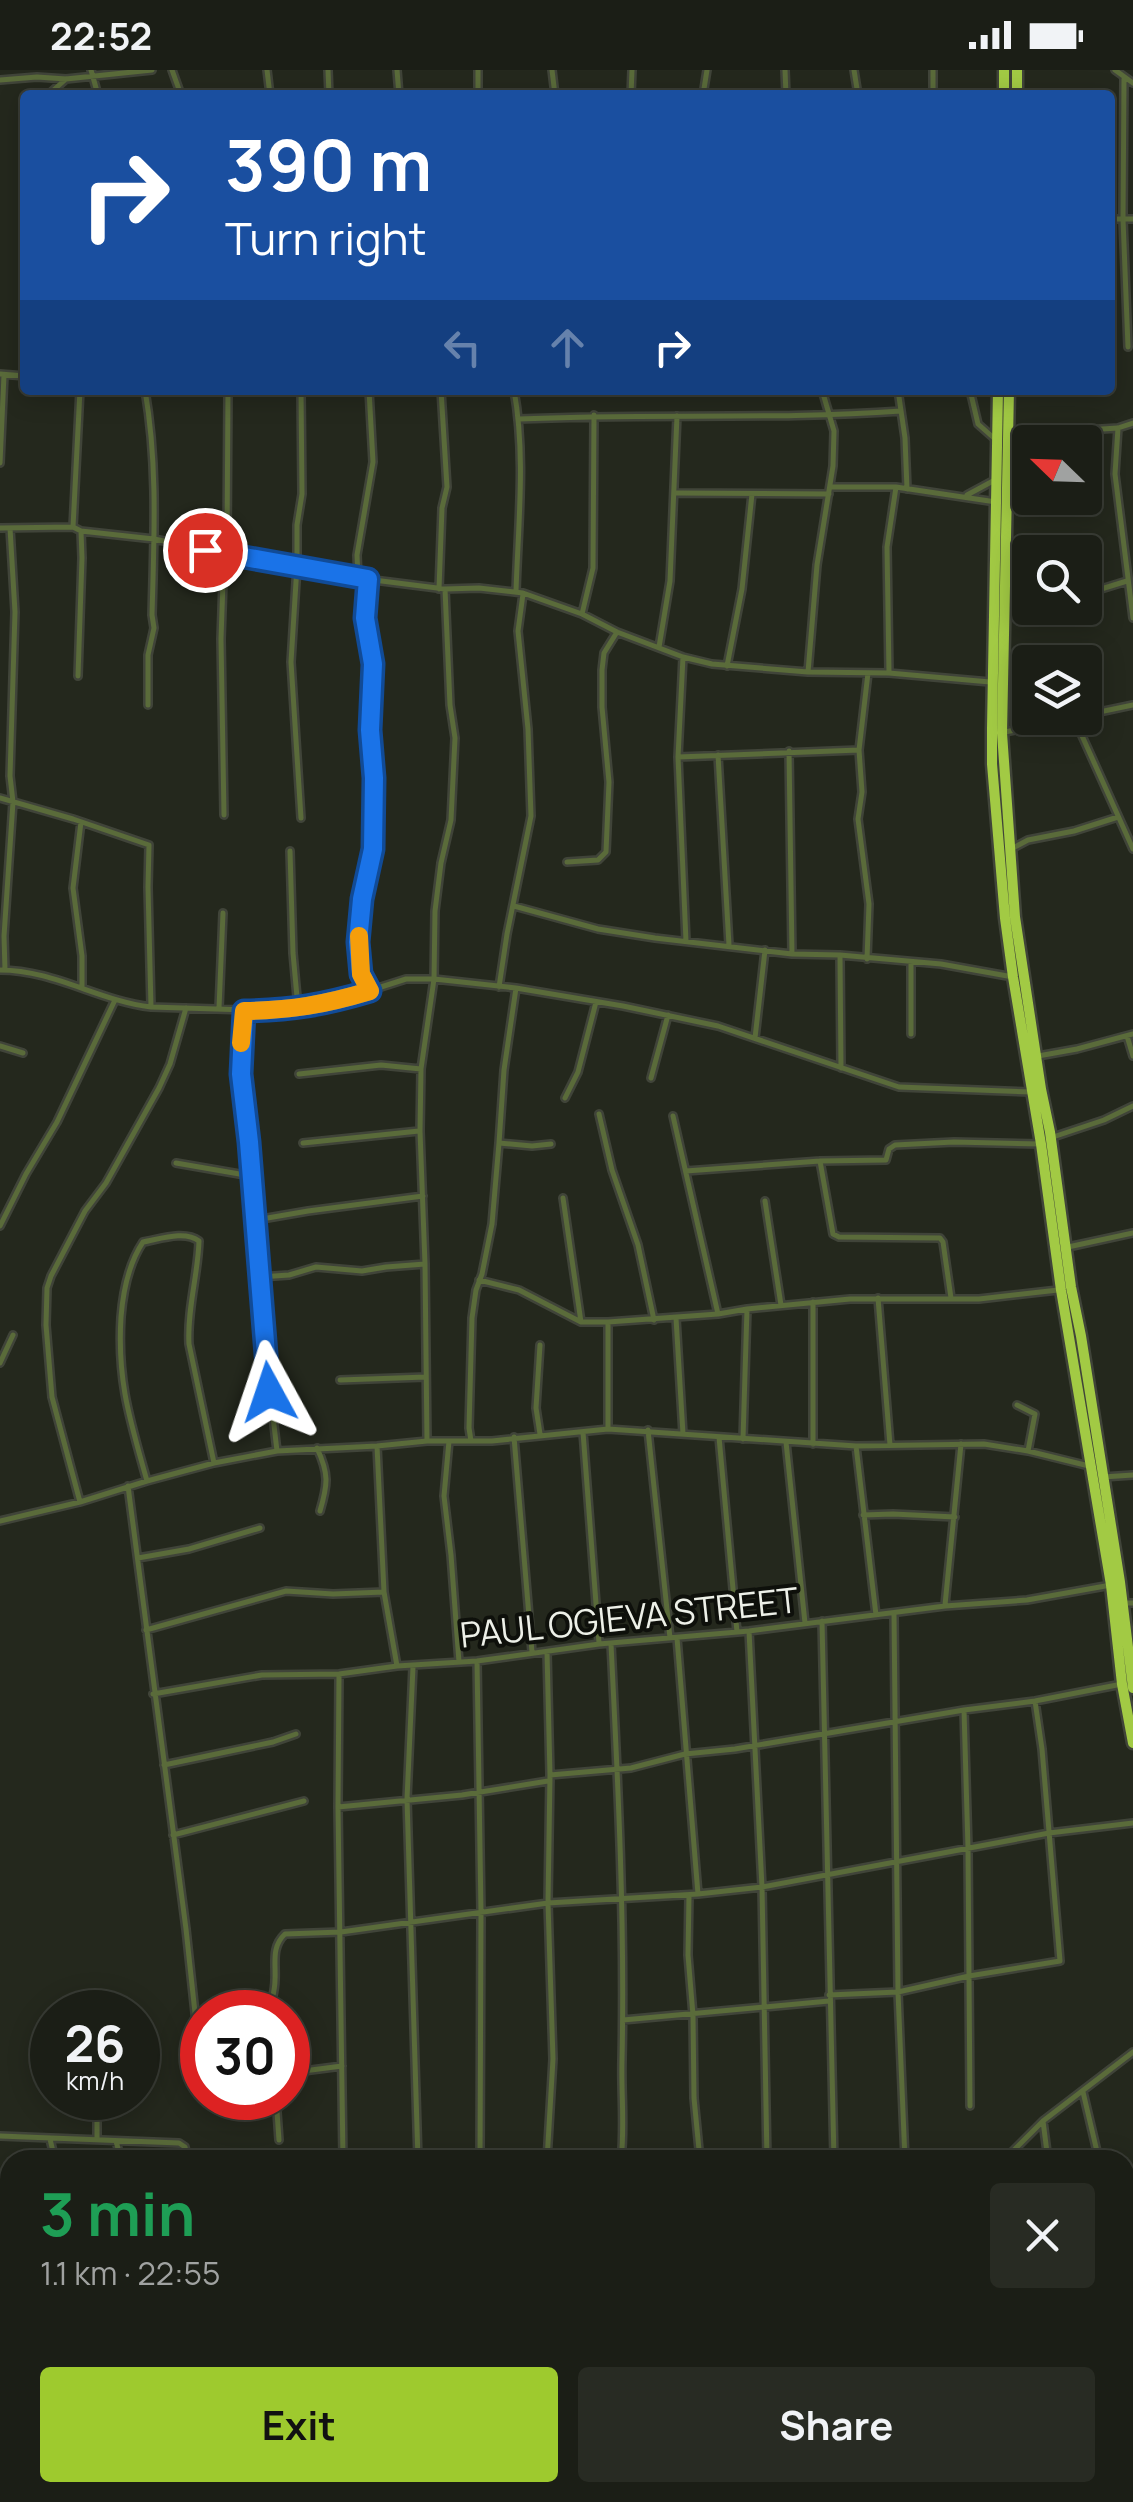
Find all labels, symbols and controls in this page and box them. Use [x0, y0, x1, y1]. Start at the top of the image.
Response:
text: 22:52 [50, 9, 152, 61]
text: 390 m [225, 116, 432, 212]
icon: right [60, 130, 190, 260]
text: Turn right [225, 207, 426, 269]
icon: left [435, 320, 490, 375]
icon: ahead [540, 320, 595, 375]
icon: right [645, 320, 700, 375]
north arrow [1012, 425, 1102, 515]
map controls [1012, 425, 1102, 735]
pin [163, 508, 248, 593]
icon: arrive [178, 523, 233, 578]
button: search [1012, 535, 1102, 625]
button: layers [1012, 645, 1102, 735]
position arrow [217, 1340, 321, 1444]
street label: PAUL OGIEVA STREET [458, 1575, 801, 1659]
speed limit sign: 30 [180, 1990, 310, 2120]
text: 26 [65, 2009, 125, 2077]
text: km/h [66, 2063, 124, 2098]
text: 3 min [40, 2172, 195, 2254]
button: close [990, 2183, 1095, 2288]
text: 1.1 km · 22:55 [40, 2251, 220, 2295]
button: Exit [40, 2367, 558, 2482]
button: Share [578, 2367, 1095, 2482]

